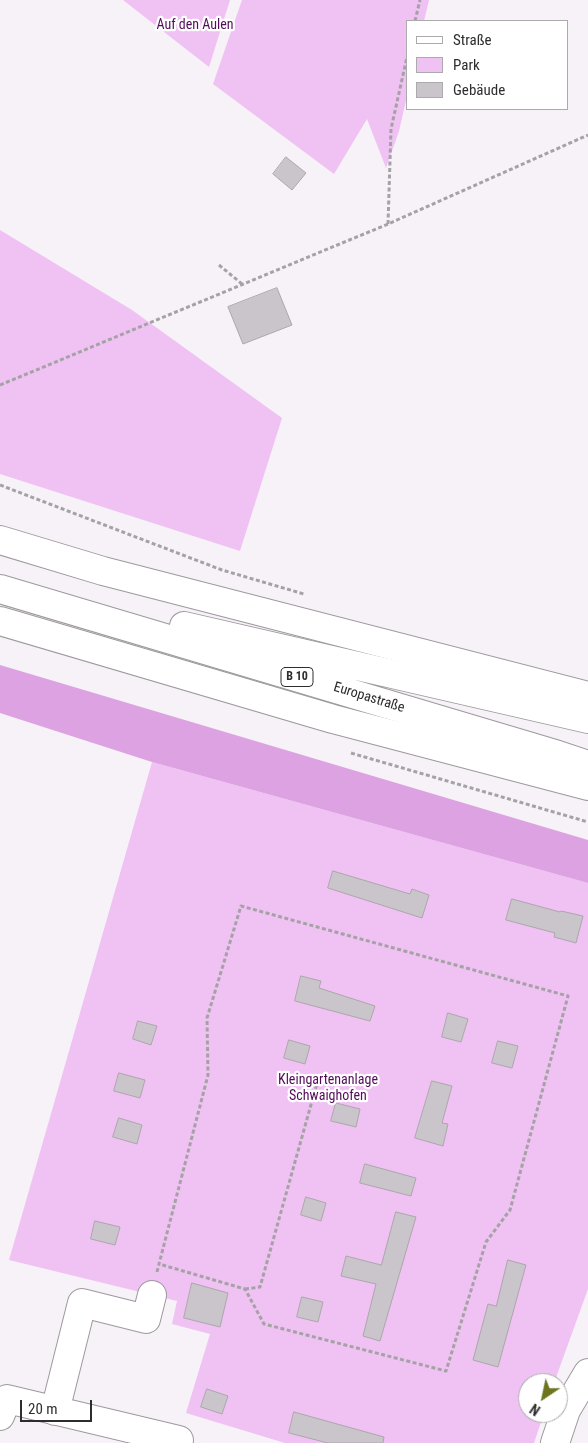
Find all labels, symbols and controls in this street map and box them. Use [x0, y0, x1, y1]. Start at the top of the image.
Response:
park label: Auf den Aulen [156, 17, 234, 33]
legend [406, 20, 568, 110]
text: Straße [453, 31, 492, 49]
text: Park [453, 56, 480, 74]
text: Gebäude [453, 81, 505, 99]
road number: B 10 [281, 668, 313, 686]
street label: Europastraße [331, 679, 407, 717]
park label: Kleingartenanlage Schwaighofen [278, 1072, 378, 1104]
north arrow [518, 1373, 568, 1423]
scale bar [22, 1390, 95, 1422]
text: 20 m [28, 1400, 58, 1418]
text: N [527, 1401, 543, 1419]

